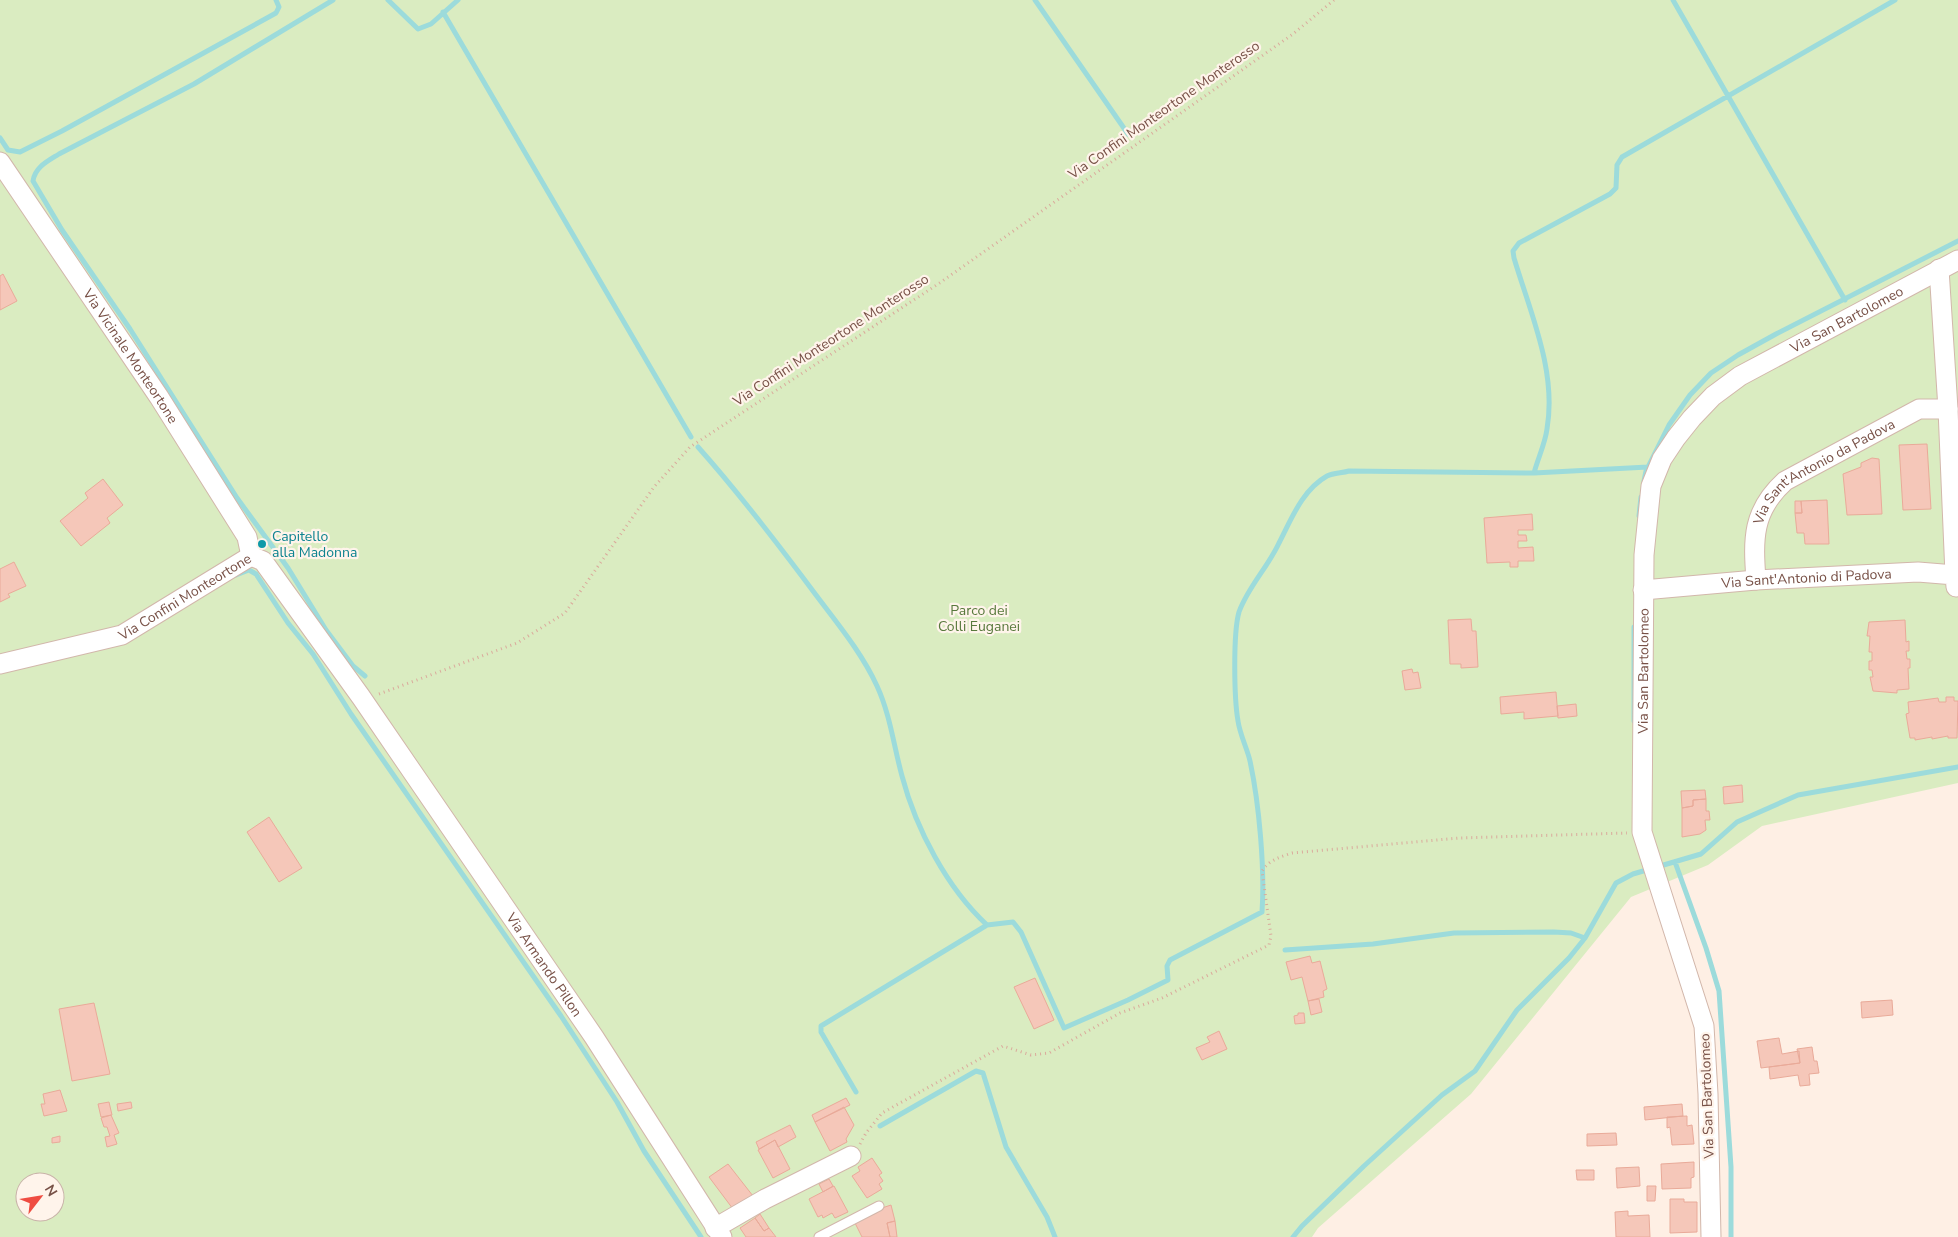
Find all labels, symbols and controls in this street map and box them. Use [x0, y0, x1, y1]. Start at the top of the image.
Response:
street label: Via Confini Monteortone Monterosso [1064, 36, 1264, 184]
street label: Via Confini Monteortone Monterosso [729, 269, 933, 411]
street label: Via San Bartolomeo [1786, 281, 1907, 358]
street label: Via Vicinale Monteortone [78, 284, 183, 427]
street label: Via Sant'Antonio da Padova [1748, 414, 1898, 528]
place label: Capitello alla Madonna [272, 527, 357, 562]
marker: Capitello alla Madonna [256, 538, 268, 550]
street label: Via Confini Monteortone [114, 549, 255, 645]
street label: Via Sant'Antonio di Padova [1720, 564, 1892, 593]
park label: Parco dei Colli Euganei [938, 601, 1020, 636]
street label: Via San Bartolomeo [1633, 608, 1653, 735]
street label: Via Armando Pillon [501, 908, 587, 1020]
street label: Via San Bartolomeo [1695, 1033, 1719, 1160]
north arrow [15, 1172, 65, 1222]
text: N [40, 1181, 62, 1200]

